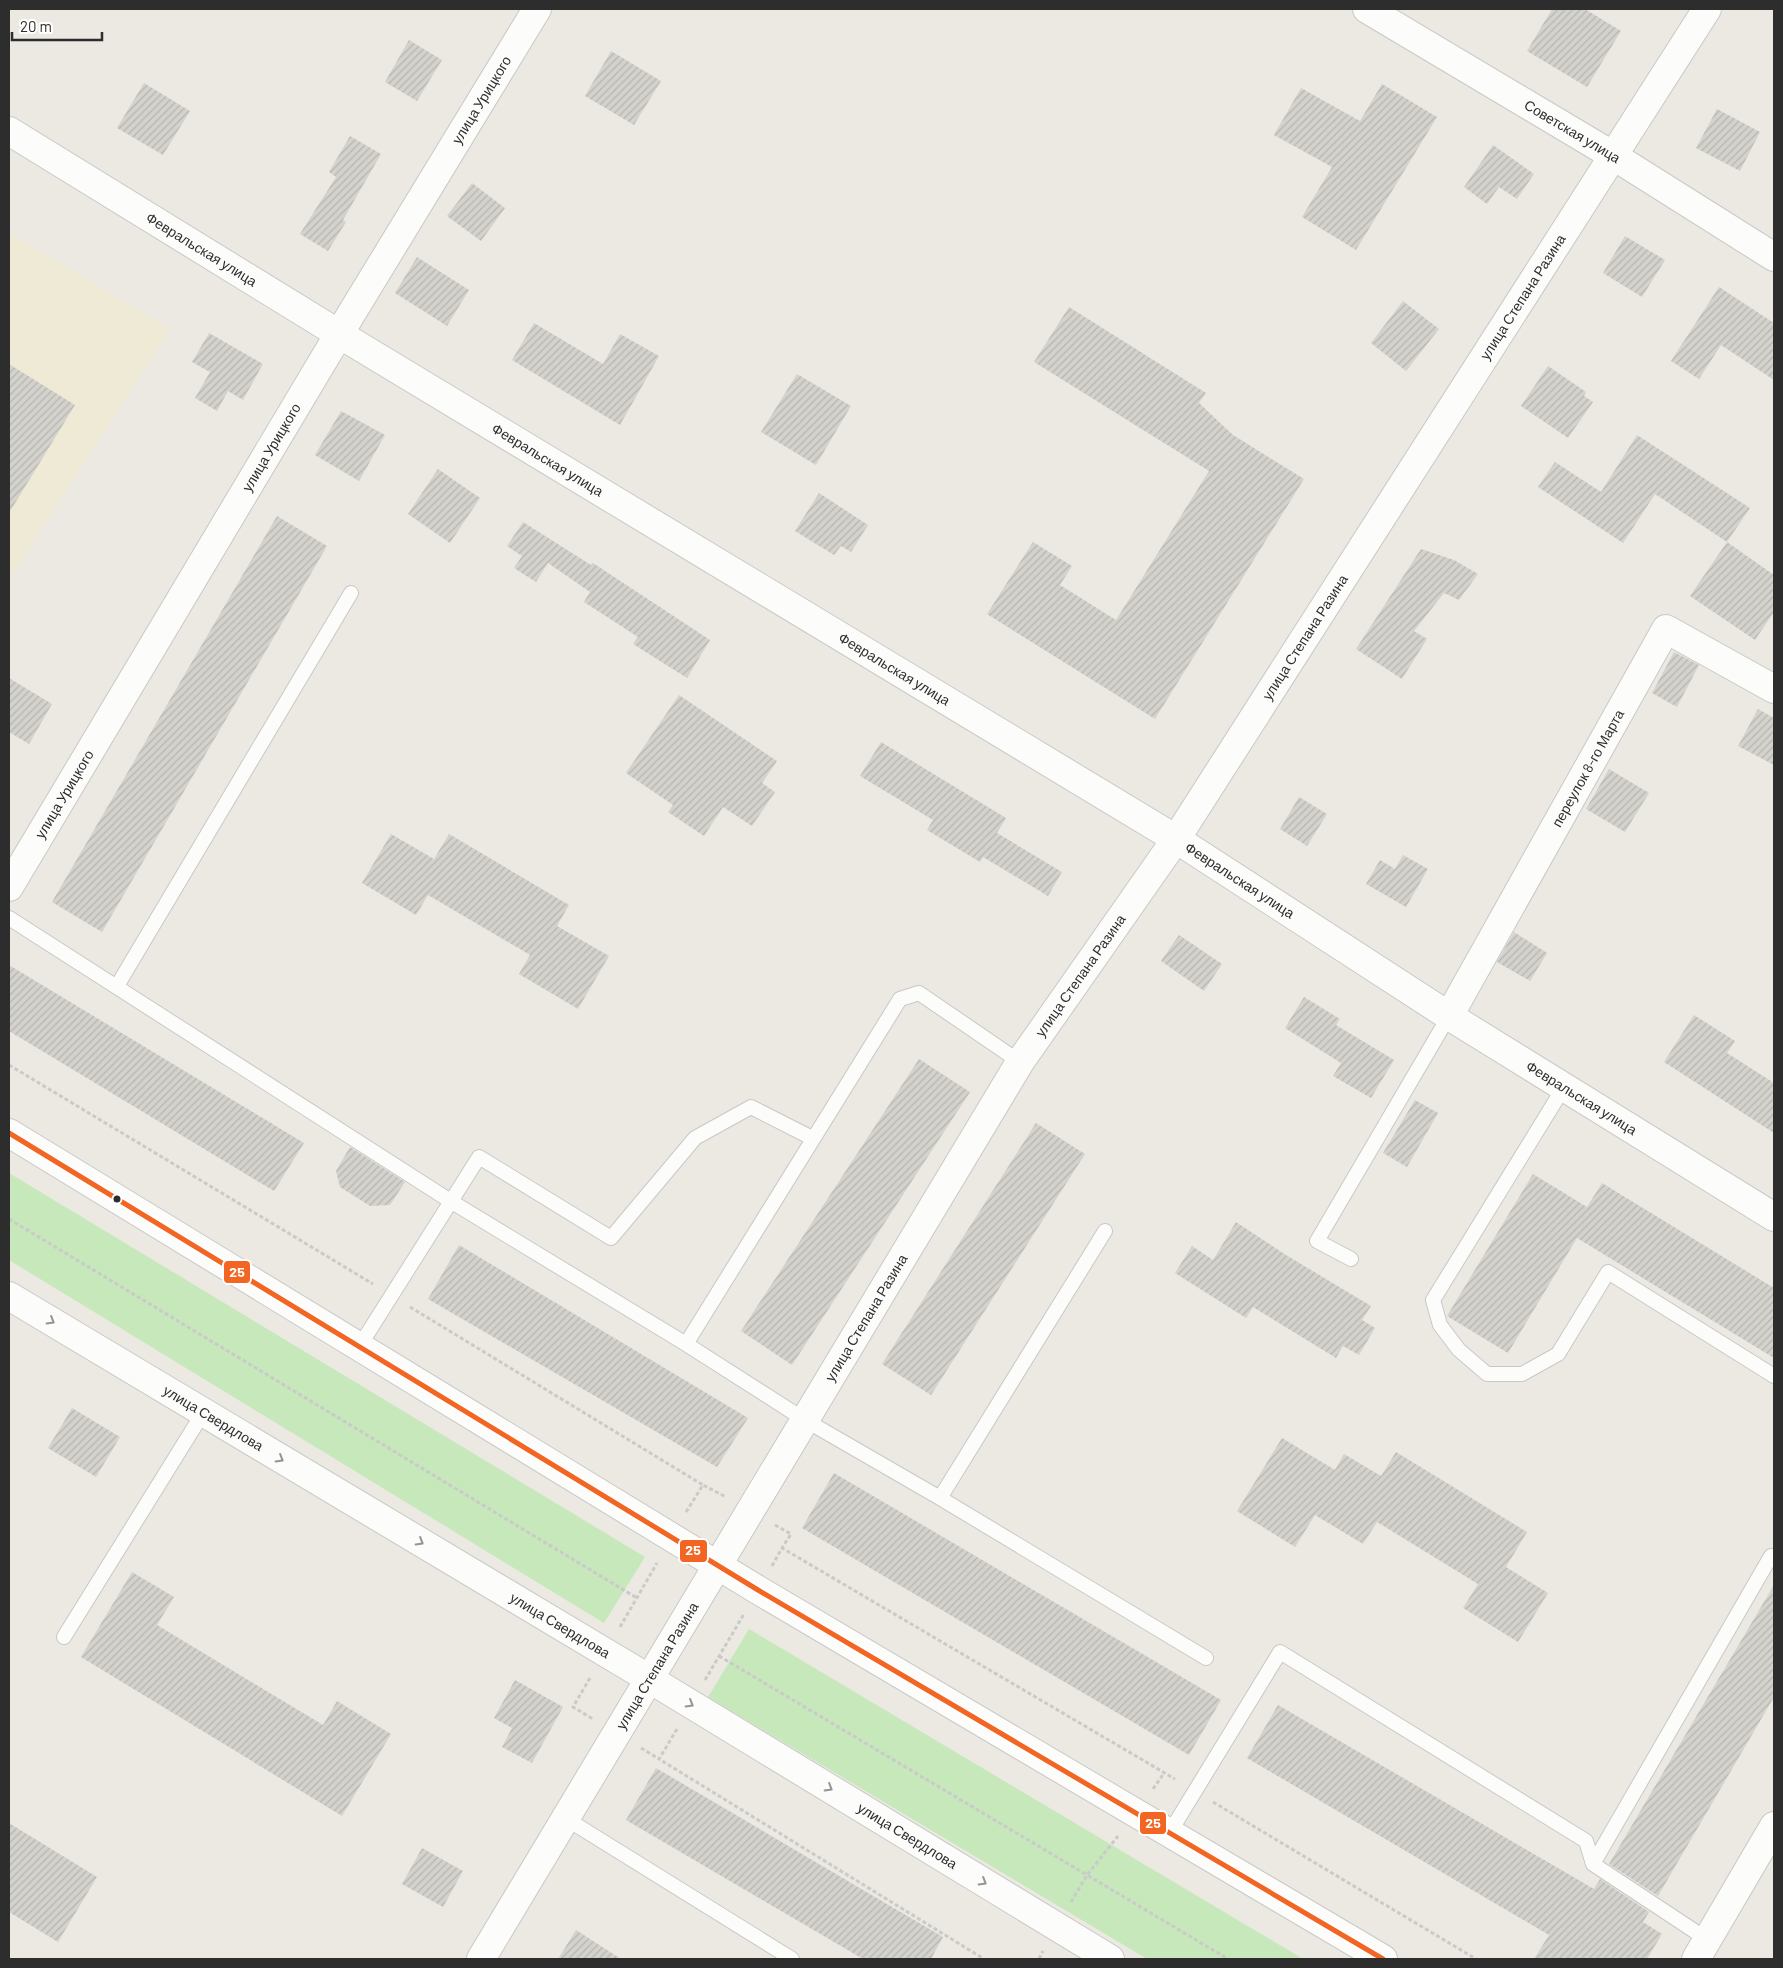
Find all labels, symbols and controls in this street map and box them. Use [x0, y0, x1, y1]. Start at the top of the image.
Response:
scale bar [12, 10, 102, 42]
text: 20 m [20, 17, 52, 35]
street label: улица Урицкого [448, 52, 515, 147]
street label: Советская улица [1521, 96, 1624, 166]
street label: Февральская улица [143, 208, 261, 290]
street label: улица Степана Разина [1476, 231, 1569, 363]
street label: улица Урицкого [238, 400, 304, 494]
street label: Февральская улица [489, 419, 607, 500]
street label: улица Степана Разина [1258, 571, 1351, 703]
street label: Февральская улица [836, 629, 954, 709]
street label: переулок 8-го Марта [1548, 706, 1627, 830]
street label: улица Урицкого [31, 747, 97, 841]
street label: Февральская улица [1182, 838, 1298, 922]
street label: улица Степана Разина [1031, 911, 1129, 1040]
street label: Февральская улица [1523, 1057, 1640, 1138]
unlabelled marker [112, 1194, 122, 1204]
street label: улица Степана Разина [821, 1251, 911, 1384]
line badge: 25 [223, 1260, 251, 1284]
text: 25 [229, 1263, 245, 1280]
one-way arrow [45, 1315, 54, 1325]
street label: улица Свердлова [161, 1381, 267, 1454]
one-way arrow [274, 1452, 283, 1462]
one-way arrow [414, 1535, 423, 1545]
line badge: 25 [679, 1539, 708, 1563]
text: 25 [685, 1541, 701, 1558]
street label: улица Свердлова [507, 1589, 613, 1661]
street label: улица Степана Разина [612, 1599, 702, 1732]
one-way arrow [685, 1697, 694, 1707]
one-way arrow [823, 1782, 832, 1792]
street label: улица Свердлова [855, 1799, 961, 1872]
line badge: 25 [1139, 1811, 1167, 1835]
text: 25 [1145, 1814, 1161, 1831]
one-way arrow [977, 1875, 986, 1885]

